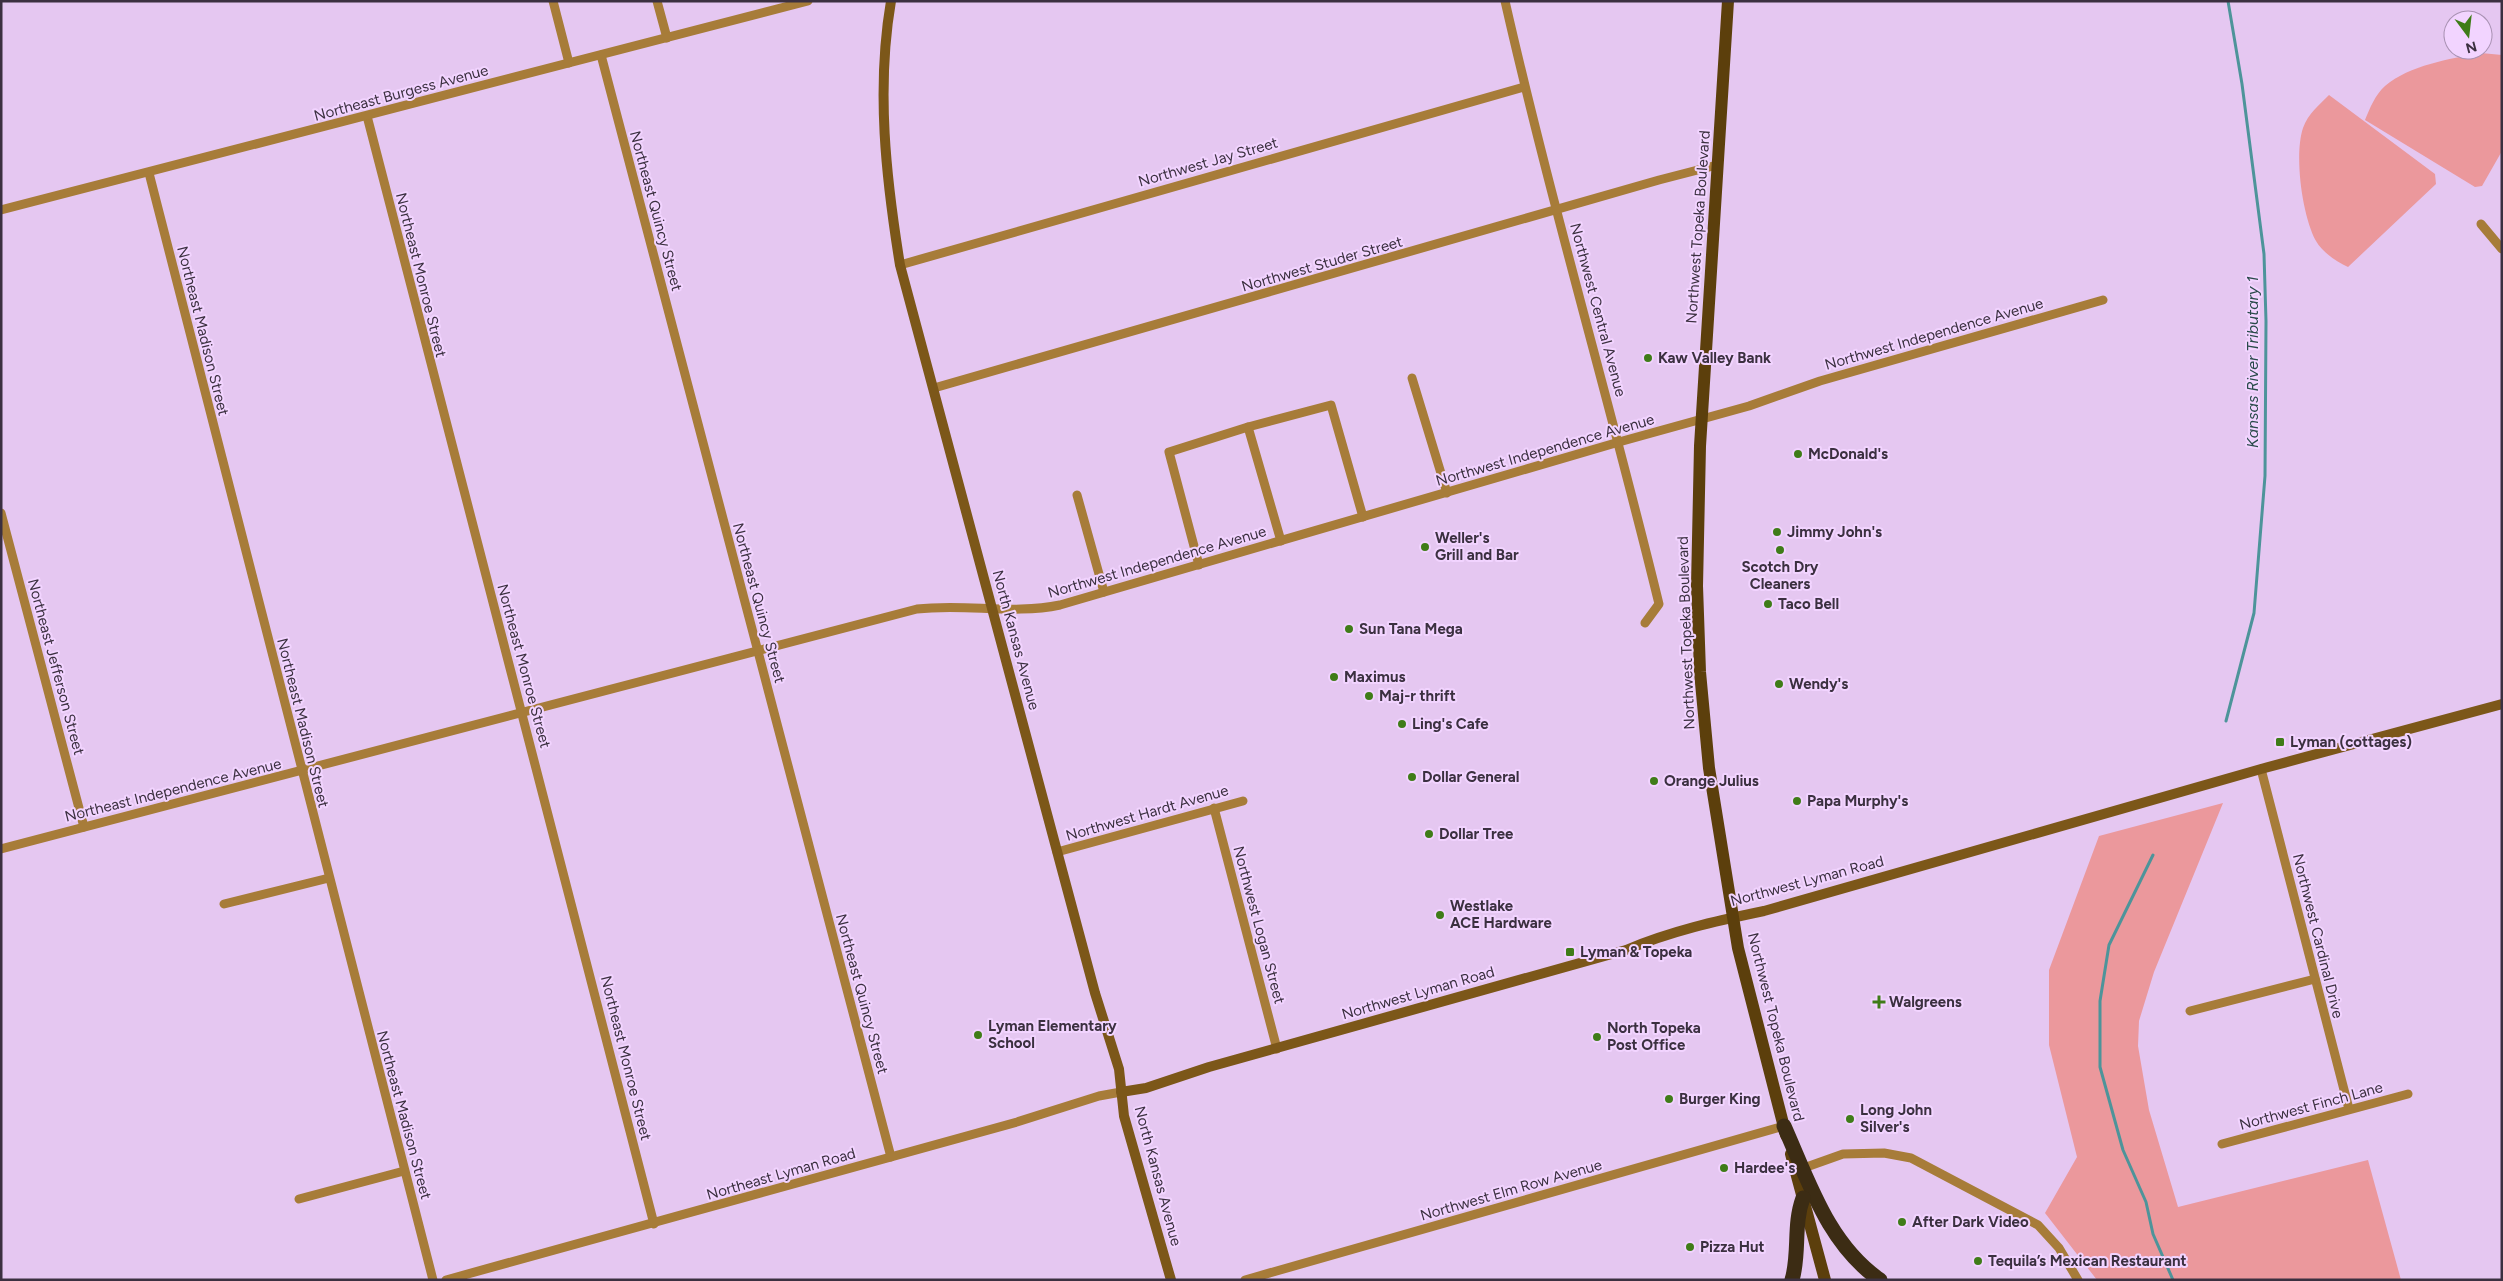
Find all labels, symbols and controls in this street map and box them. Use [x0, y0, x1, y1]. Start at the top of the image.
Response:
north arrow [2443, 10, 2493, 60]
text: N [2464, 37, 2479, 57]
street label: Northeast Burgess Avenue [312, 61, 490, 125]
street label: Northeast Quincy Street [626, 129, 686, 293]
street label: Northwest Topeka Boulevard [1682, 130, 1714, 324]
street label: Northwest Jay Street [1136, 133, 1280, 191]
street label: Northeast Monroe Street [392, 191, 450, 360]
street label: Northwest Central Avenue [1566, 221, 1630, 399]
street label: Northwest Studer Street [1240, 232, 1405, 296]
street label: Northeast Madison Street [173, 244, 233, 418]
water label: Kansas River Tributary 1 [2243, 276, 2262, 448]
street label: Northwest Independence Avenue [1823, 294, 2045, 374]
place label: Kaw Valley Bank [1658, 349, 1771, 367]
marker: Kaw Valley Bank [1642, 352, 1654, 364]
street label: Northwest Independence Avenue [1434, 410, 1656, 490]
place label: McDonald's [1808, 445, 1888, 463]
marker: McDonald's [1792, 448, 1804, 460]
street label: Northeast Quincy Street [729, 521, 789, 685]
street label: Northwest Independence Avenue [1046, 522, 1268, 602]
place label: Jimmy John's [1787, 523, 1882, 541]
marker: Jimmy John's [1771, 526, 1783, 538]
place label: Weller's Grill and Bar [1435, 529, 1519, 564]
street label: Northwest Topeka Boulevard [1674, 536, 1698, 730]
marker: Weller's Grill and Bar [1419, 541, 1431, 553]
marker: Scotch Dry Cleaners [1774, 544, 1786, 556]
place label: Scotch Dry Cleaners [1741, 558, 1819, 593]
street label: North Kansas Avenue [989, 568, 1043, 712]
street label: Northeast Jefferson Street [24, 577, 88, 757]
street label: Northeast Monroe Street [493, 582, 555, 750]
place label: Taco Bell [1778, 595, 1839, 613]
marker: Taco Bell [1762, 598, 1774, 610]
place label: Sun Tana Mega [1359, 620, 1463, 638]
marker: Sun Tana Mega [1343, 623, 1355, 635]
street label: Northeast Madison Street [273, 636, 333, 810]
place label: Maximus [1344, 668, 1405, 686]
marker: Maximus [1328, 671, 1340, 683]
place label: Wendy's [1789, 675, 1848, 693]
marker: Wendy's [1773, 678, 1785, 690]
place label: Maj-r thrift [1379, 687, 1456, 705]
marker: Maj-r thrift [1363, 690, 1375, 702]
place label: Ling's Cafe [1412, 715, 1489, 733]
marker: Ling's Cafe [1396, 718, 1408, 730]
place label: Lyman (cottages) [2290, 733, 2412, 751]
marker: Lyman (cottages) [2274, 736, 2286, 748]
street label: Northeast Independence Avenue [63, 754, 283, 826]
place label: Dollar General [1422, 768, 1520, 786]
marker: Dollar General [1406, 771, 1418, 783]
place label: Orange Julius [1664, 772, 1759, 790]
marker: Orange Julius [1648, 775, 1660, 787]
street label: Northwest Hardt Avenue [1064, 781, 1230, 845]
place label: Papa Murphy's [1807, 792, 1908, 810]
marker: Papa Murphy's [1791, 795, 1803, 807]
place label: Dollar Tree [1439, 825, 1514, 843]
marker: Dollar Tree [1423, 828, 1435, 840]
street label: Northwest Logan Street [1229, 844, 1289, 1006]
street label: Northwest Lyman Road [1728, 852, 1886, 910]
street label: Northwest Cardinal Drive [2289, 852, 2347, 1020]
place label: Westlake ACE Hardware [1450, 897, 1552, 932]
marker: Westlake ACE Hardware [1434, 909, 1446, 921]
street label: Northeast Quincy Street [832, 912, 892, 1076]
street label: Northwest Topeka Boulevard [1744, 931, 1808, 1123]
place label: Lyman & Topeka [1580, 943, 1692, 961]
marker: Lyman & Topeka [1564, 946, 1576, 958]
street label: Northwest Lyman Road [1340, 963, 1496, 1023]
street label: Northeast Monroe Street [597, 974, 655, 1143]
place label: Walgreens [1889, 993, 1962, 1011]
marker: Walgreens [1873, 996, 1885, 1008]
place label: Lyman Elementary School [988, 1017, 1117, 1052]
place label: North Topeka Post Office [1607, 1019, 1701, 1054]
street label: Northeast Madison Street [373, 1029, 435, 1202]
marker: Lyman Elementary School [972, 1029, 984, 1041]
marker: North Topeka Post Office [1591, 1031, 1603, 1043]
street label: Northwest Finch Lane [2237, 1078, 2385, 1134]
place label: Burger King [1679, 1090, 1760, 1108]
marker: Burger King [1663, 1093, 1675, 1105]
place label: Long John Silver's [1860, 1101, 1932, 1136]
street label: North Kansas Avenue [1131, 1104, 1185, 1248]
marker: Long John Silver's [1844, 1113, 1856, 1125]
street label: Northeast Lyman Road [704, 1144, 858, 1204]
street label: Northwest Elm Row Avenue [1418, 1155, 1604, 1225]
place label: Hardee's [1734, 1159, 1795, 1177]
marker: Hardee's [1718, 1162, 1730, 1174]
place label: After Dark Video [1912, 1213, 2029, 1231]
marker: After Dark Video [1896, 1216, 1908, 1228]
place label: Pizza Hut [1700, 1238, 1765, 1256]
marker: Pizza Hut [1684, 1241, 1696, 1253]
place label: Tequila’s Mexican Restaurant [1988, 1252, 2186, 1270]
marker: Tequila’s Mexican Restaurant [1972, 1255, 1984, 1267]

